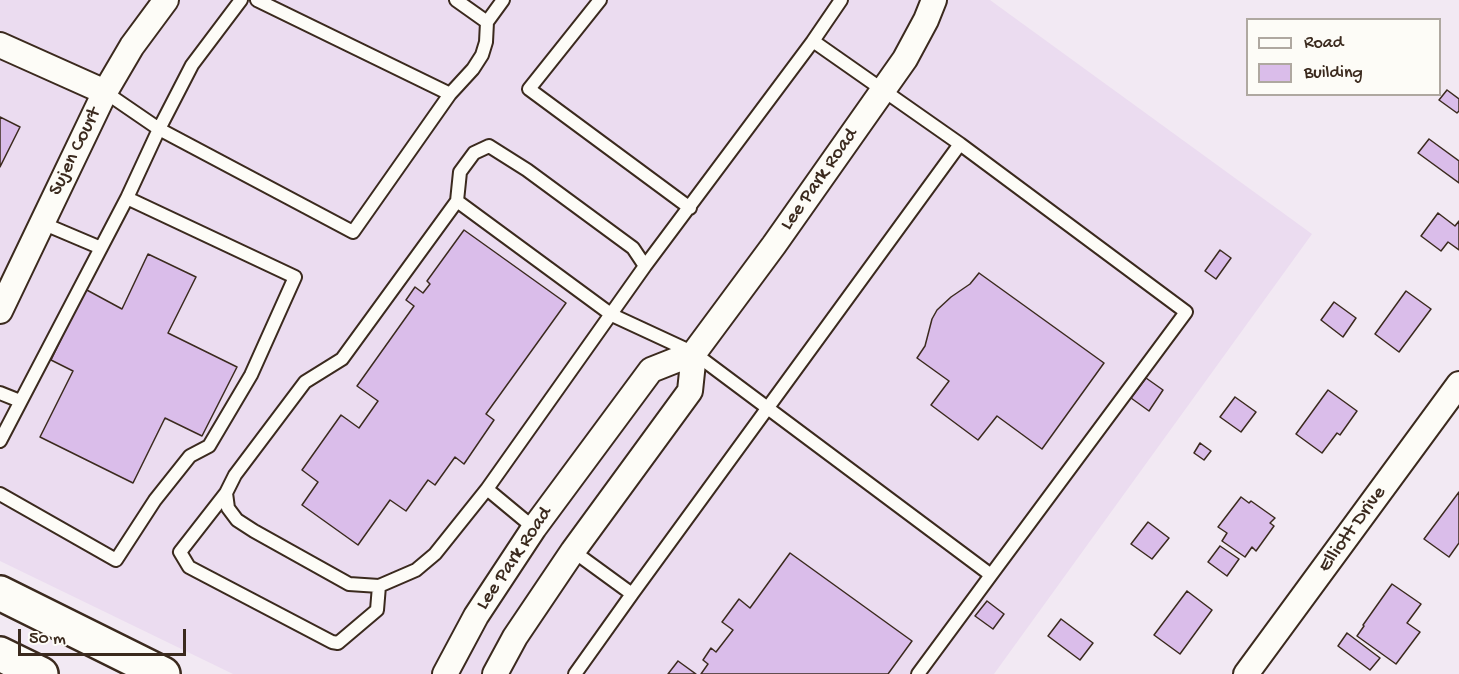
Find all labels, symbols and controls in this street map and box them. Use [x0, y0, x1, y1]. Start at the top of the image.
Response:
legend [1246, 18, 1441, 96]
text: Road [1304, 33, 1343, 54]
text: Building [1304, 63, 1363, 84]
street label: Sujen Court [44, 104, 108, 200]
street label: Lee Park Road [776, 124, 864, 236]
street label: Elliott Drive [1314, 482, 1392, 578]
street label: Lee Park Road [472, 503, 558, 615]
scale bar [21, 617, 189, 655]
text: 50 m [29, 629, 66, 650]

